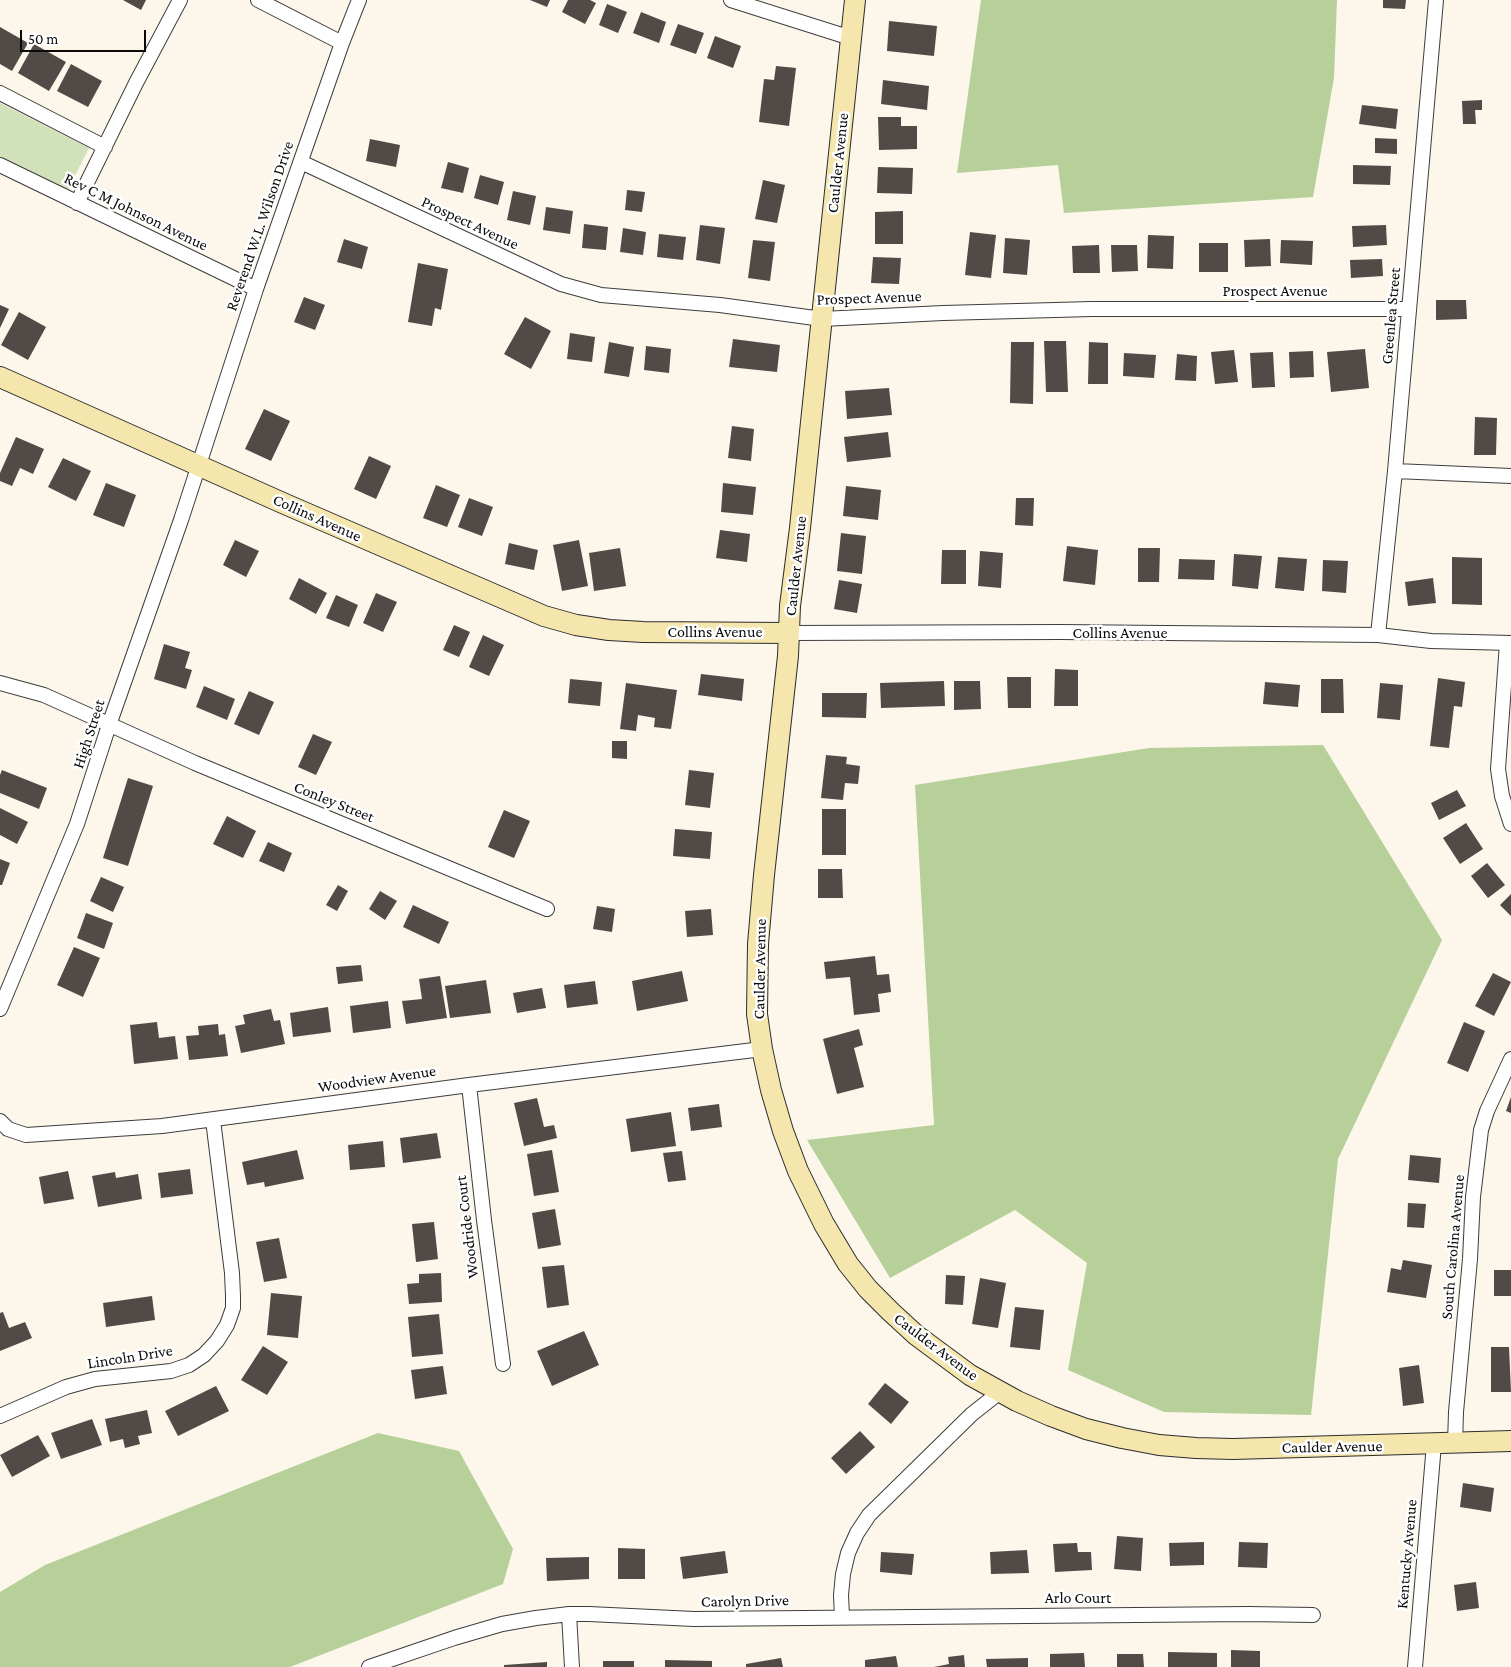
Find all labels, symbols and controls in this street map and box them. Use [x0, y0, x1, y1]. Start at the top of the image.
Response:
scale bar [22, 20, 149, 52]
text: 50 m [28, 31, 58, 47]
street label: Caulder Avenue [823, 112, 853, 214]
street label: Reverend W.L. Wilson Drive [222, 139, 298, 313]
street label: Rev C M Johnson Avenue [61, 169, 211, 255]
street label: Prospect Avenue [418, 192, 522, 254]
street label: Greenlea Street [1377, 267, 1405, 365]
street label: Prospect Avenue [1222, 281, 1328, 301]
street label: Prospect Avenue [816, 287, 922, 309]
street label: Collins Avenue [270, 490, 364, 546]
street label: Caulder Avenue [781, 515, 811, 617]
street label: Collins Avenue [668, 622, 762, 642]
street label: Collins Avenue [1073, 623, 1167, 643]
street label: High Street [69, 697, 109, 771]
street label: Conley Street [291, 777, 377, 827]
street label: Caulder Avenue [750, 918, 770, 1020]
street label: Woodview Avenue [317, 1061, 437, 1097]
street label: South Carolina Avenue [1437, 1174, 1469, 1320]
street label: Woodride Court [451, 1175, 483, 1279]
street label: Caulder Avenue [890, 1309, 982, 1385]
street label: Lincoln Drive [86, 1341, 174, 1373]
street label: Caulder Avenue [1281, 1437, 1383, 1457]
street label: Kentucky Avenue [1393, 1498, 1421, 1610]
street label: Arlo Court [1045, 1588, 1111, 1608]
street label: Carolyn Drive [701, 1591, 789, 1611]

